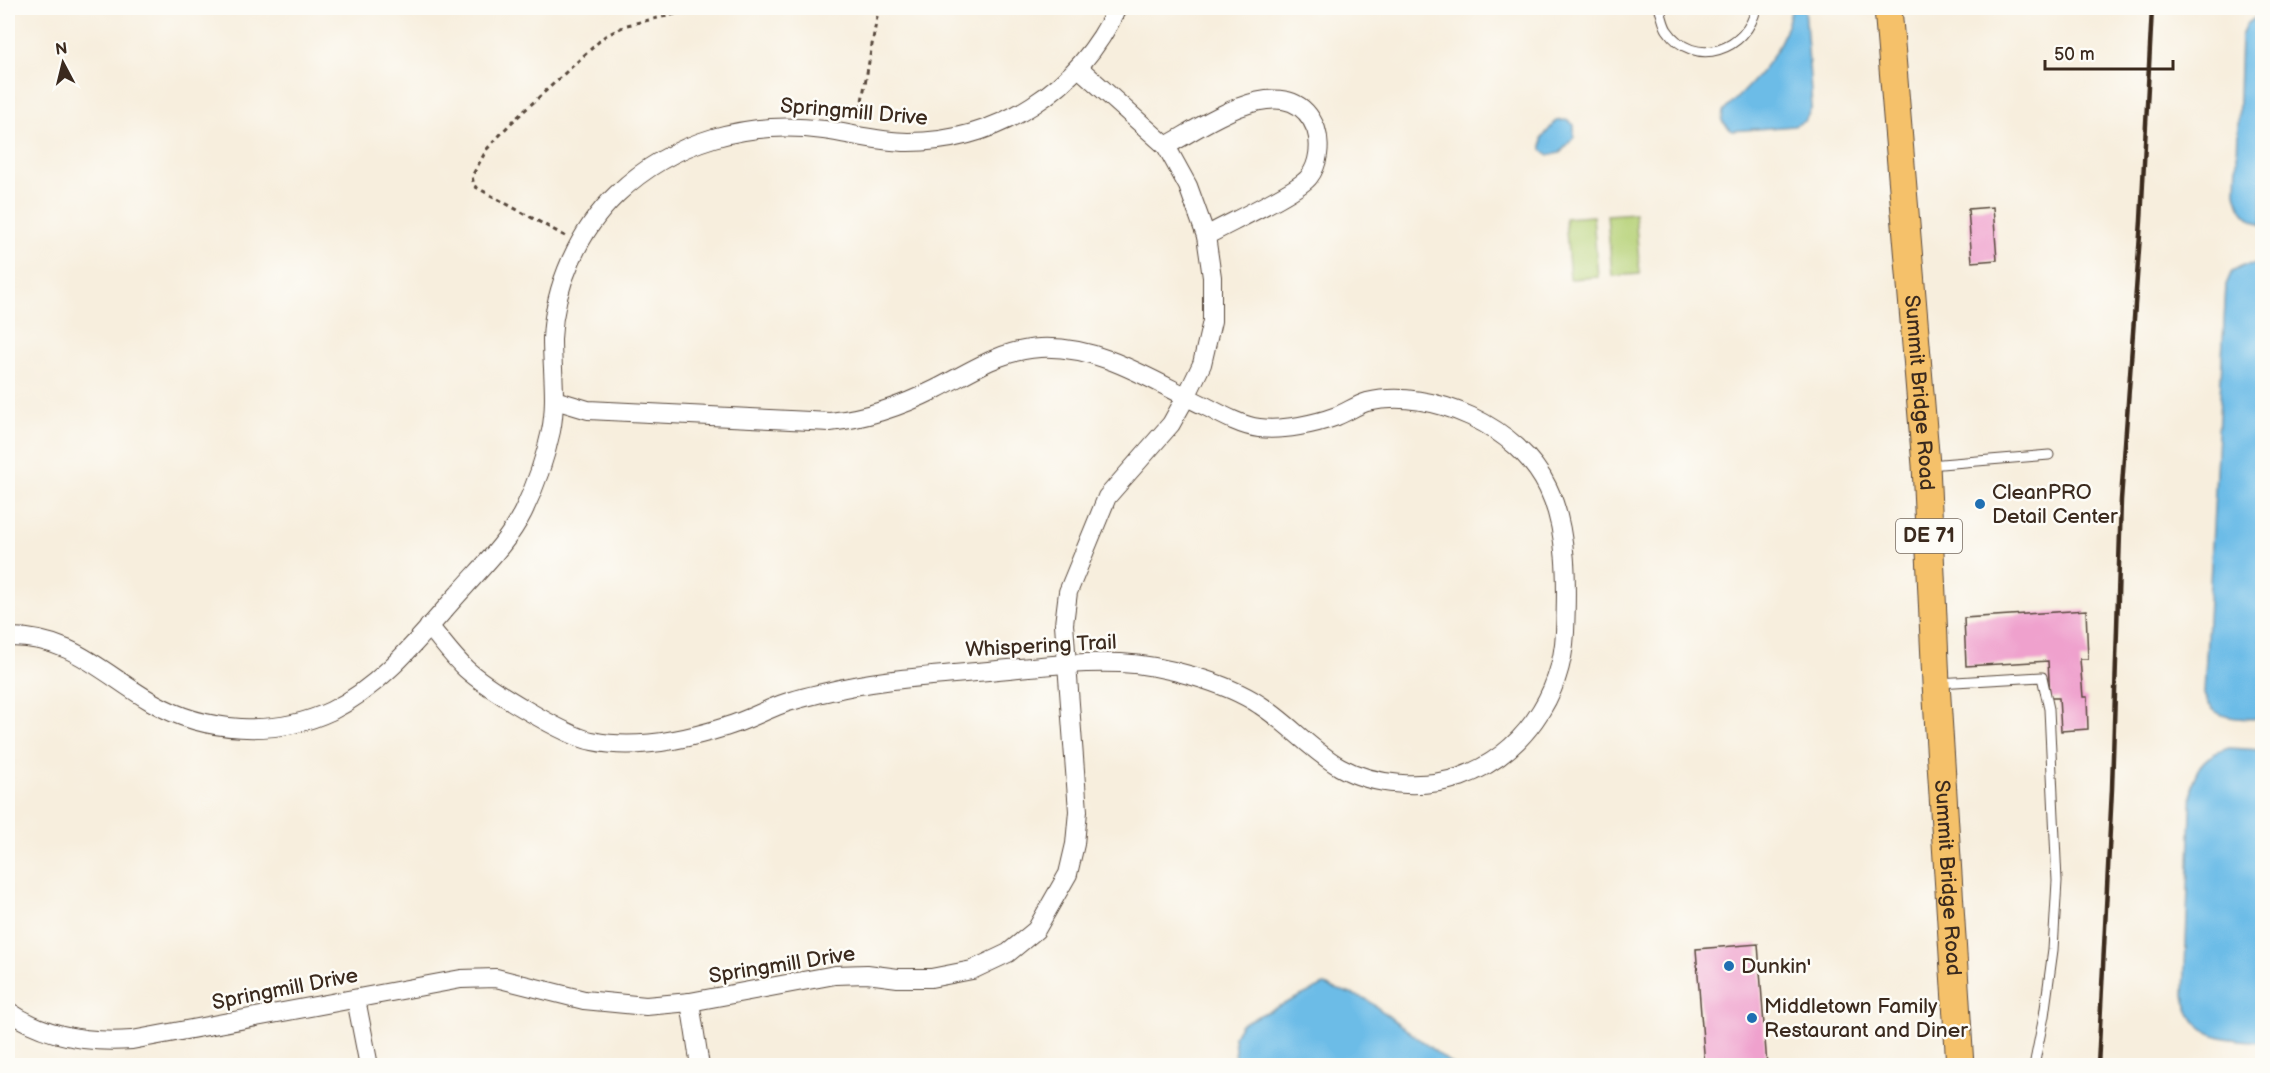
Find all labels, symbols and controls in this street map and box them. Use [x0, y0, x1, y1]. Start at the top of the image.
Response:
north arrow [33, 33, 93, 93]
scale bar [2045, 33, 2172, 71]
text: N [54, 39, 68, 60]
text: 50 m [2054, 44, 2095, 65]
street label: Springmill Drive [779, 93, 929, 131]
street label: Summit Bridge Road [1899, 294, 1940, 491]
place label: CleanPRO Detail Center [1992, 480, 2118, 529]
marker: CleanPRO Detail Center [1973, 497, 1987, 511]
road number: DE 71 [1896, 519, 1962, 553]
street label: Whispering Trail [965, 630, 1117, 662]
street label: Summit Bridge Road [1930, 779, 1967, 977]
street label: Springmill Drive [707, 941, 857, 989]
place label: Dunkin' [1741, 954, 1811, 979]
marker: Dunkin' [1722, 959, 1736, 973]
street label: Springmill Drive [210, 963, 360, 1015]
place label: Middletown Family Restaurant and Diner [1764, 994, 1968, 1043]
marker: Middletown Family Restaurant and Diner [1745, 1011, 1759, 1025]

